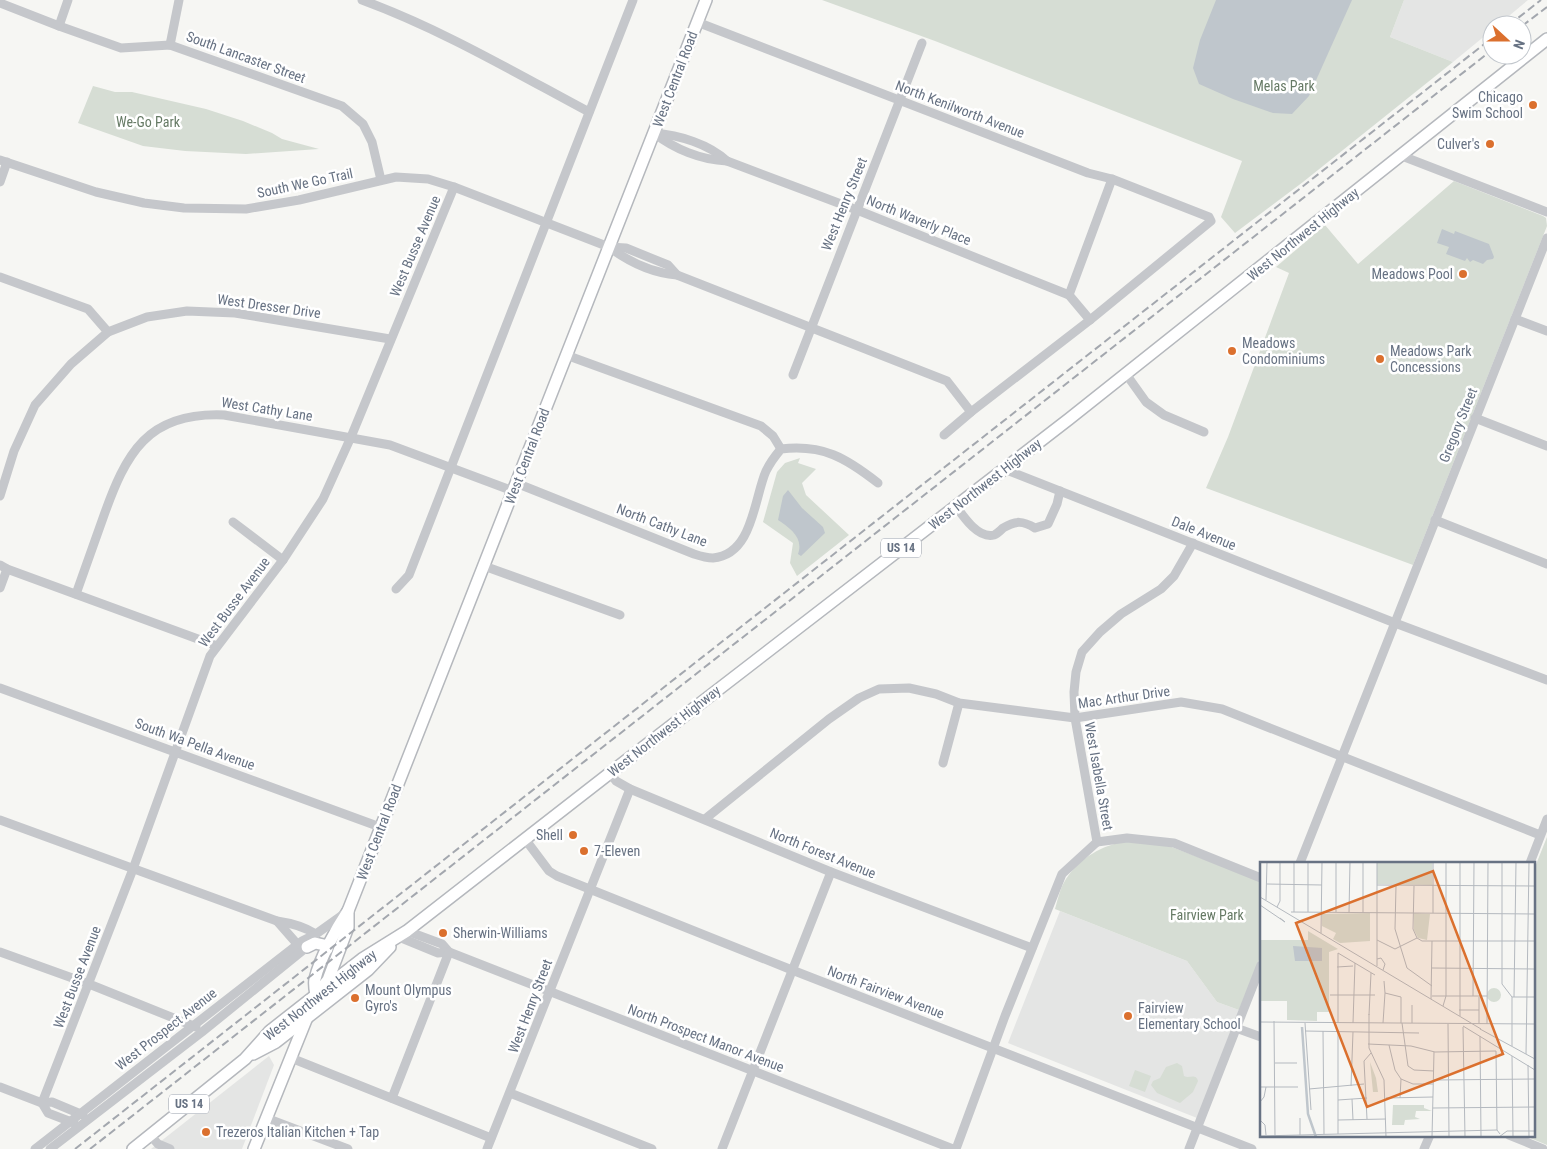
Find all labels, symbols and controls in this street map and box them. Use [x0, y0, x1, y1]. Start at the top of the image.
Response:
north arrow [1482, 15, 1532, 65]
street label: South Lancaster Street [184, 28, 308, 86]
street label: West Central Road [649, 29, 701, 129]
text: N [1510, 38, 1528, 52]
street label: North Kenilworth Avenue [893, 77, 1027, 141]
park label: Melas Park [1253, 78, 1315, 94]
place label: Chicago Swim School [1452, 89, 1523, 121]
marker: Chicago Swim School [1527, 99, 1539, 111]
park label: We-Go Park [116, 114, 181, 130]
place label: Culver's [1437, 136, 1480, 152]
marker: Culver's [1484, 138, 1496, 150]
street label: West Henry Street [818, 155, 870, 253]
street label: South We Go Trail [256, 165, 354, 201]
street label: West Northwest Highway [1244, 184, 1362, 284]
street label: North Waverly Place [864, 192, 974, 248]
street label: West Busse Avenue [387, 193, 444, 299]
place label: Meadows Pool [1372, 266, 1453, 282]
marker: Meadows Pool [1457, 268, 1469, 280]
street label: West Dresser Drive [216, 291, 322, 321]
place label: Meadows Condominiums [1242, 335, 1325, 367]
place label: Meadows Park Concessions [1390, 343, 1472, 375]
marker: Meadows Condominiums [1226, 345, 1238, 357]
marker: Meadows Park Concessions [1374, 353, 1386, 365]
street label: Gregory Street [1436, 385, 1480, 465]
street label: West Cathy Lane [220, 394, 314, 424]
street label: West Central Road [501, 406, 553, 506]
street label: West Northwest Highway [926, 435, 1045, 533]
street label: North Cathy Lane [614, 500, 710, 550]
street label: Dale Avenue [1169, 513, 1239, 553]
road number: US 14 [881, 538, 921, 558]
street label: West Busse Avenue [195, 554, 273, 650]
street label: West Northwest Highway [605, 682, 724, 780]
street label: Mac Arthur Drive [1077, 683, 1171, 711]
street label: South Wa Pella Avenue [133, 715, 258, 773]
street label: West Isabella Street [1082, 720, 1116, 832]
street label: West Central Road [353, 782, 405, 882]
street label: North Forest Avenue [768, 824, 879, 882]
place label: Shell [536, 827, 563, 843]
marker: Shell [567, 829, 579, 841]
place label: 7-Eleven [594, 843, 640, 859]
marker: 7-Eleven [578, 845, 590, 857]
inset map [1260, 862, 1534, 1136]
park label: Fairview Park [1170, 907, 1245, 923]
street label: West Busse Avenue [50, 923, 104, 1030]
place label: Sherwin-Williams [453, 925, 548, 941]
marker: Sherwin-Williams [437, 927, 449, 939]
street label: West Northwest Highway [261, 946, 380, 1044]
street label: West Henry Street [505, 957, 555, 1055]
street label: North Fairview Avenue [825, 962, 947, 1022]
place label: Mount Olympus Gyro's [365, 982, 452, 1014]
street label: West Prospect Avenue [112, 984, 220, 1073]
marker: Mount Olympus Gyro's [349, 992, 361, 1004]
place label: Fairview Elementary School [1138, 1000, 1241, 1032]
street label: North Prospect Manor Avenue [626, 1001, 787, 1075]
marker: Fairview Elementary School [1122, 1010, 1134, 1022]
road number: US 14 [169, 1094, 209, 1114]
place label: Trezeros Italian Kitchen + Tap [216, 1124, 379, 1140]
marker: Trezeros Italian Kitchen + Tap [200, 1126, 212, 1138]

